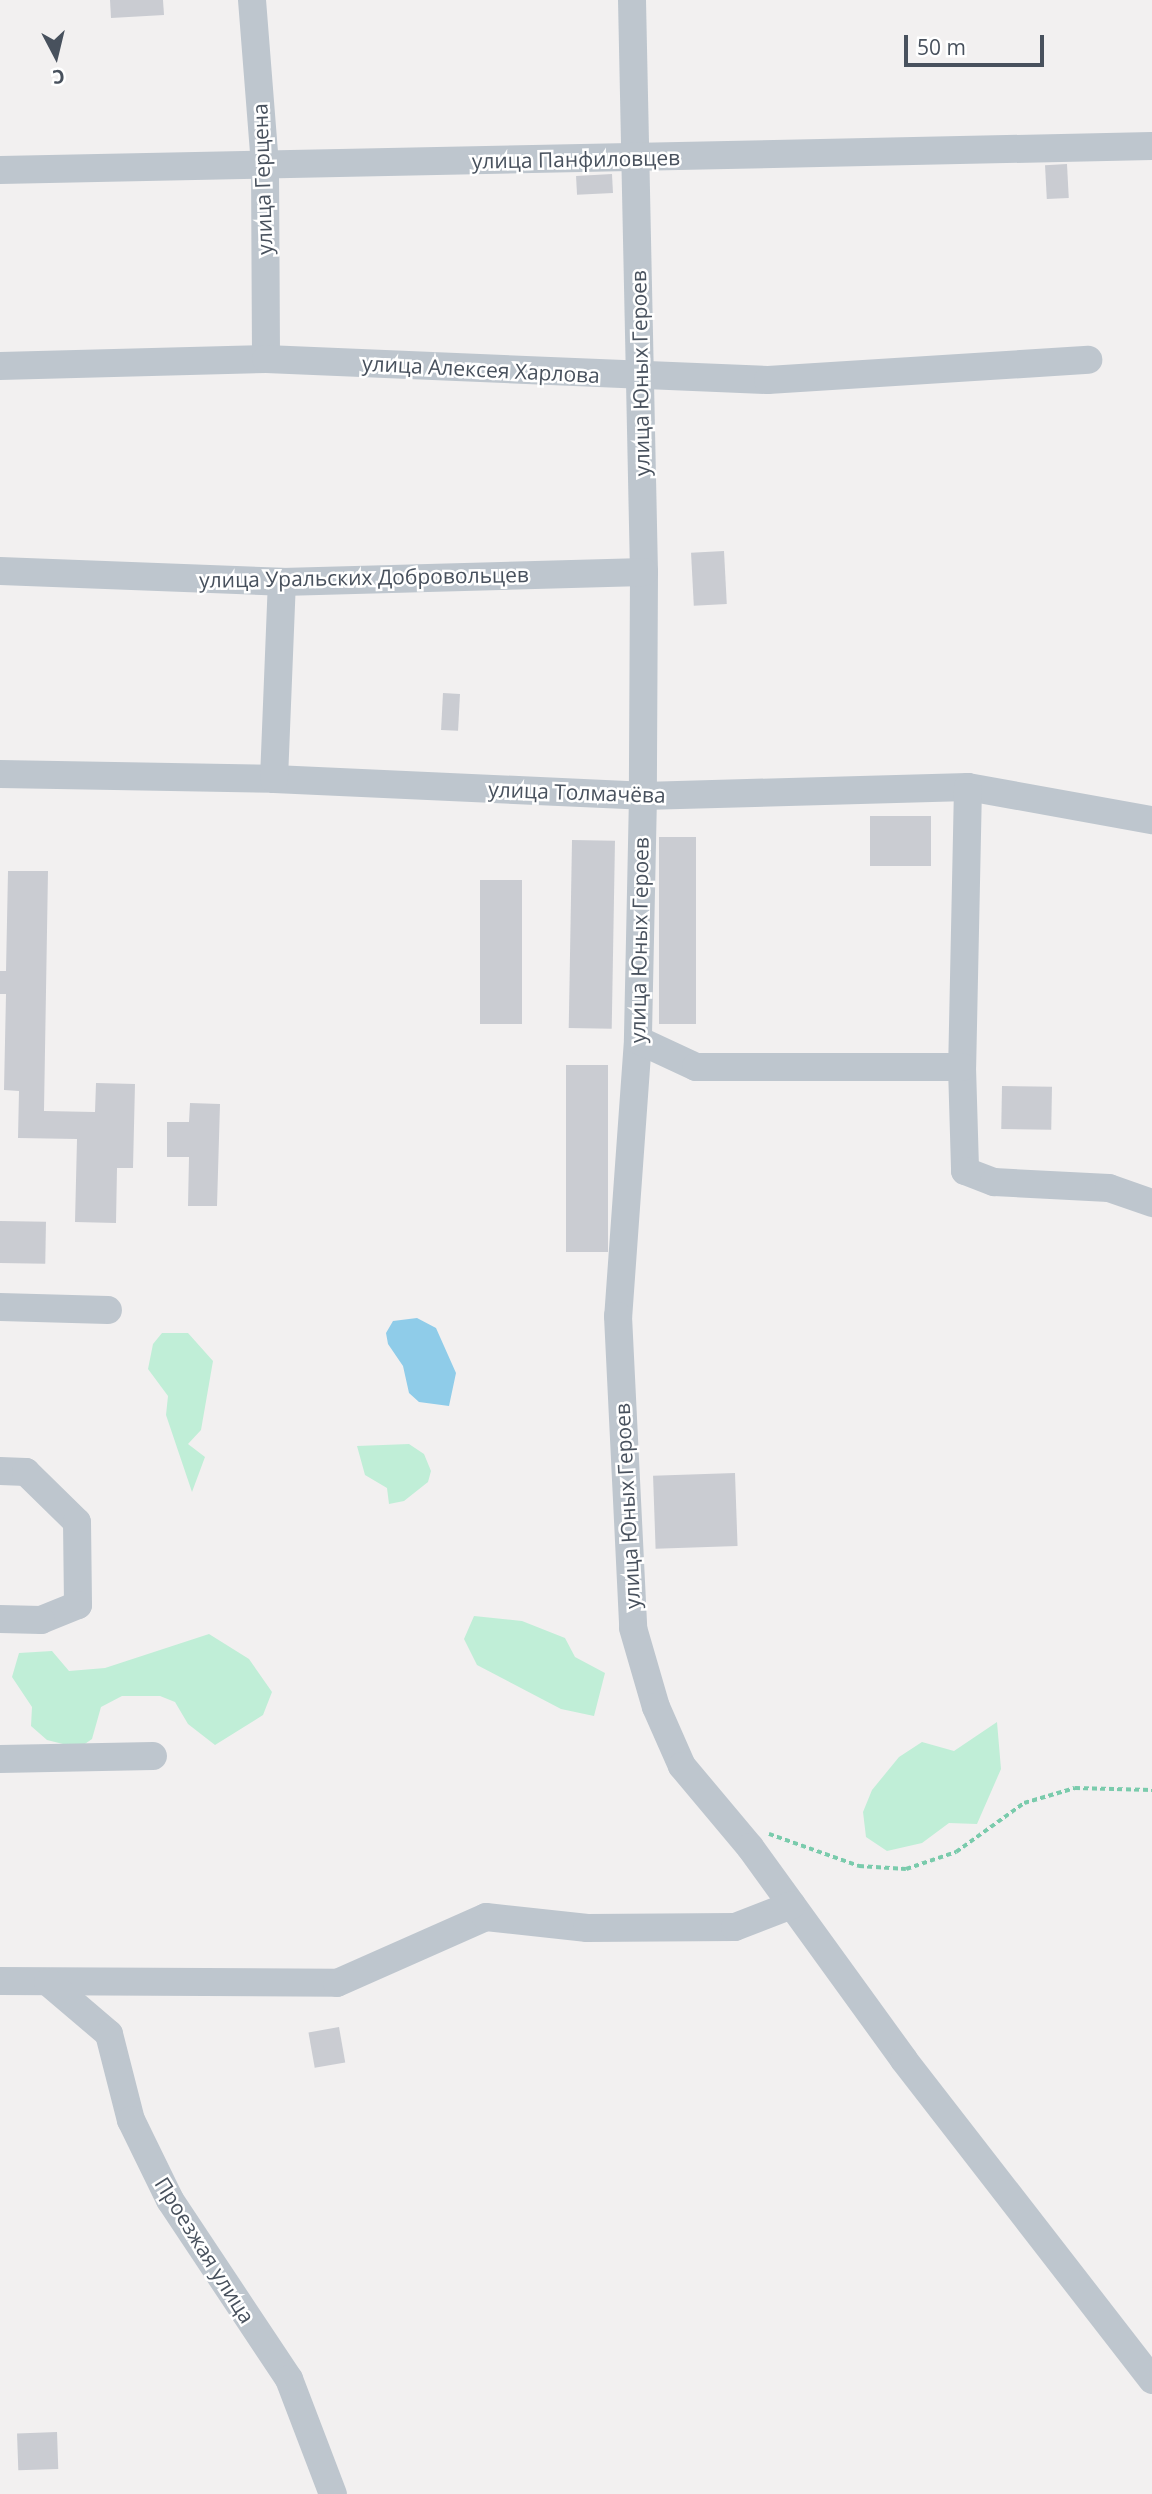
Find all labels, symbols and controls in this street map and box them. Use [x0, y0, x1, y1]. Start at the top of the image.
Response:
north arrow [21, 21, 91, 91]
scale bar [907, 21, 1047, 65]
text: 50 m [917, 33, 966, 61]
text: С [51, 63, 66, 90]
street label: улица Герцена [247, 103, 277, 255]
street label: улица Панфиловцев [472, 145, 680, 173]
street label: улица Юных Героев [626, 270, 654, 476]
street label: улица Алексея Харлова [361, 350, 601, 388]
street label: улица Уральских Добровольцев [199, 562, 529, 592]
street label: улица Толмачёва [488, 776, 666, 808]
street label: улица Юных Героев [625, 837, 653, 1043]
street label: улица Юных Героев [609, 1402, 645, 1610]
street label: Проезжая улица [150, 2172, 260, 2328]

